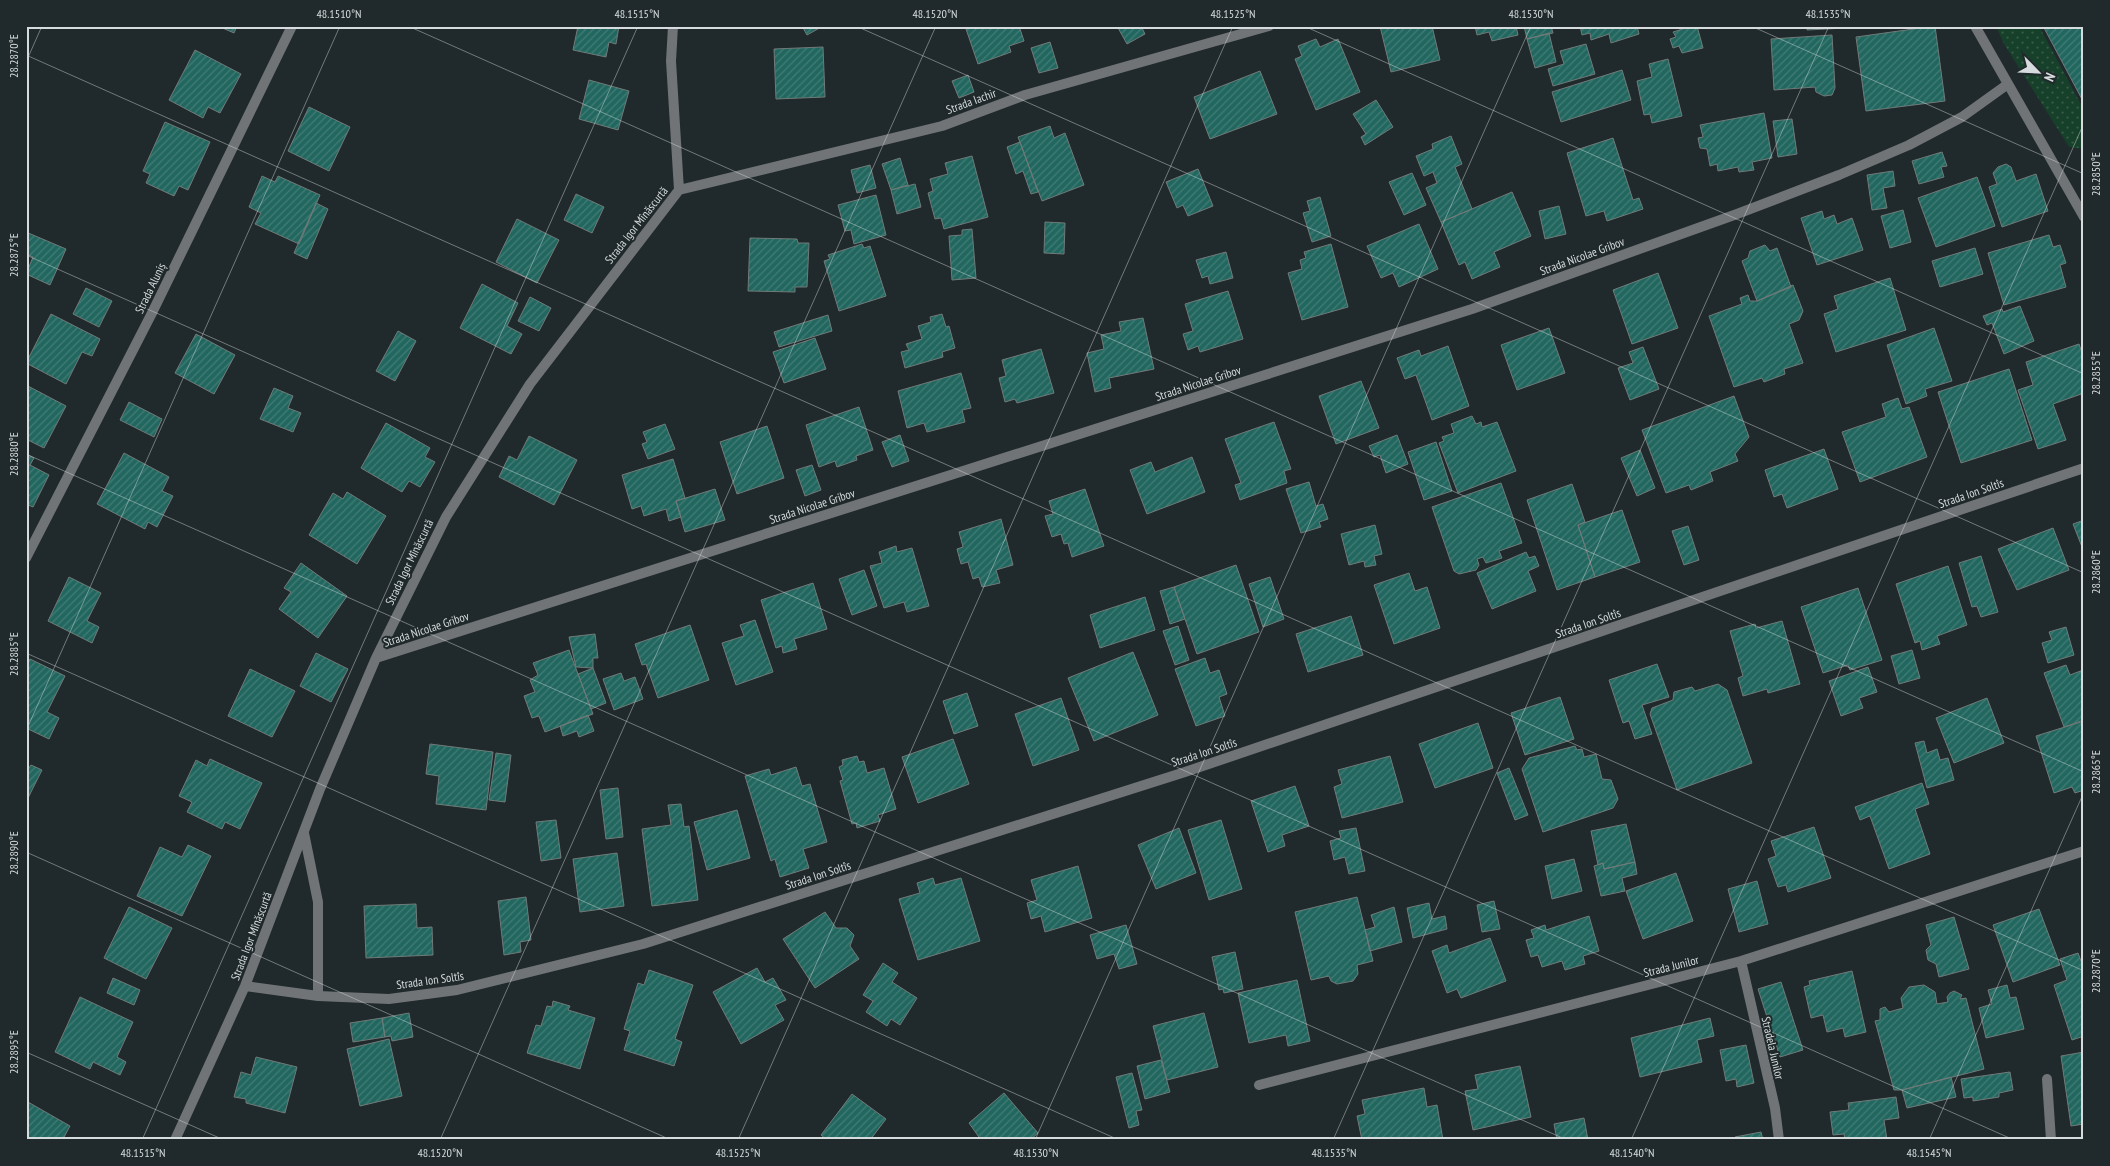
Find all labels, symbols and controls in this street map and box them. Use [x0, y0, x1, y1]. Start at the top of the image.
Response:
text: 48.1510°N [316, 6, 362, 21]
text: 48.1515°N [614, 6, 660, 21]
text: 48.1520°N [912, 6, 958, 21]
text: 48.1525°N [1210, 6, 1256, 21]
text: 48.1530°N [1508, 6, 1554, 21]
text: 48.1535°N [1805, 6, 1851, 21]
text: 28.2870°E [6, 34, 21, 78]
north arrow [2012, 48, 2062, 98]
text: N [2040, 70, 2060, 84]
street label: Strada Iachir [944, 85, 999, 117]
text: 28.2850°E [2088, 152, 2103, 196]
street label: Strada Igor Mînăscurtă [601, 183, 671, 266]
text: 28.2875°E [6, 233, 21, 277]
street label: Strada Nicolae Gribov [1538, 234, 1627, 278]
street label: Strada Aluniș [131, 260, 169, 316]
text: 28.2855°E [2088, 351, 2103, 395]
street label: Strada Nicolae Gribov [1153, 362, 1243, 404]
text: 28.2880°E [6, 432, 21, 476]
street label: Strada Ion Soltîs [1936, 475, 2006, 511]
street label: Strada Nicolae Gribov [767, 485, 857, 527]
street label: Strada Igor Mînăscurtă [382, 516, 436, 607]
text: 28.2860°E [2088, 550, 2103, 594]
street label: Strada Ion Soltîs [1553, 605, 1623, 641]
street label: Strada Nicolae Gribov [381, 608, 471, 650]
text: 28.2885°E [6, 632, 21, 676]
street label: Strada Ion Soltîs [1169, 734, 1239, 770]
text: 28.2865°E [2088, 750, 2103, 794]
text: 28.2890°E [6, 831, 21, 875]
street label: Strada Ion Soltîs [783, 857, 853, 893]
street label: Strada Igor Mînăscurtă [227, 889, 275, 982]
text: 28.2870°E [2088, 949, 2103, 993]
street label: Strada Junilor [1642, 952, 1701, 980]
street label: Strada Ion Soltîs [395, 968, 465, 992]
street label: Stradela Junilor [1758, 1015, 1788, 1082]
text: 28.2895°E [6, 1030, 21, 1074]
text: 48.1515°N [120, 1145, 166, 1160]
text: 48.1520°N [417, 1145, 463, 1160]
text: 48.1525°N [715, 1145, 761, 1160]
text: 48.1530°N [1013, 1145, 1059, 1160]
text: 48.1535°N [1311, 1145, 1357, 1160]
text: 48.1540°N [1609, 1145, 1655, 1160]
text: 48.1545°N [1906, 1145, 1952, 1160]

